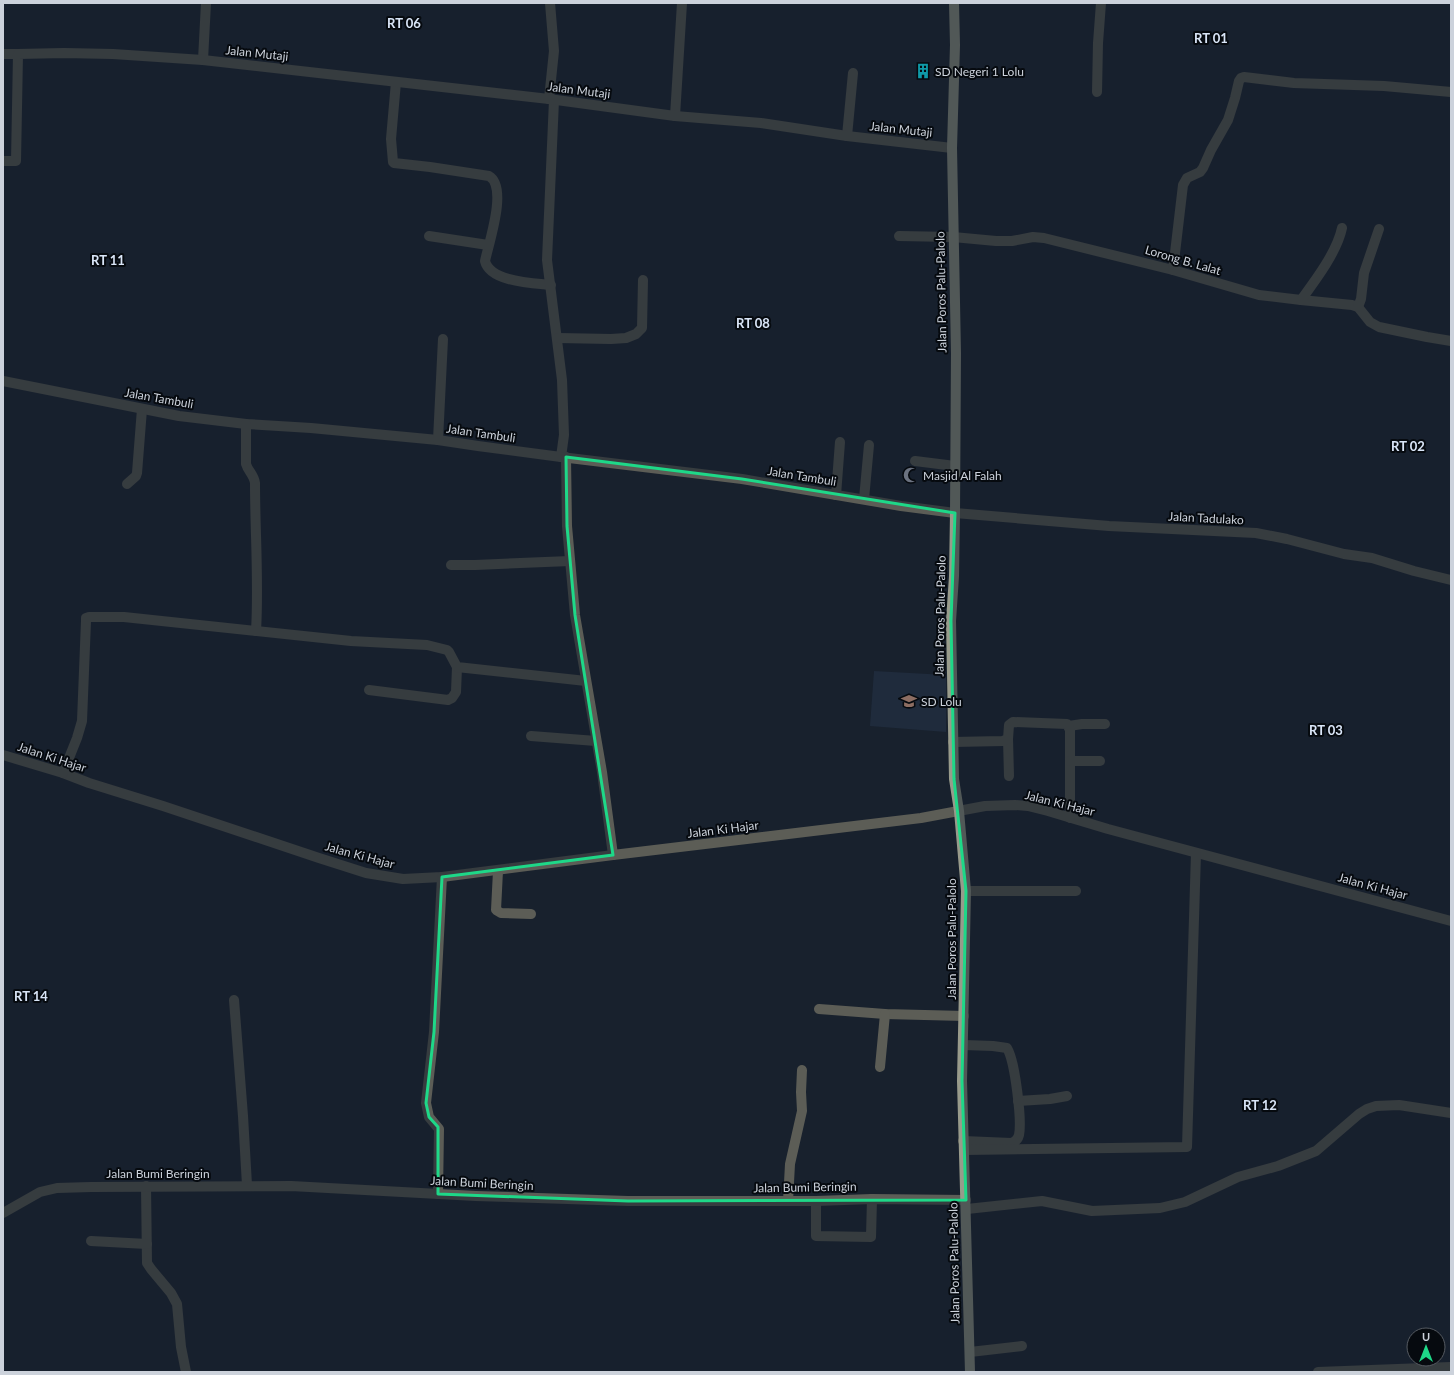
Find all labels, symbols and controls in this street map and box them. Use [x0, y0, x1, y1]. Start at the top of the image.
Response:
district label: RT 06 [387, 15, 421, 31]
district label: RT 01 [1194, 30, 1228, 46]
street label: Jalan Mutaji [225, 42, 289, 64]
building icon: SD Negeri 1 Lolu [914, 62, 932, 80]
place label: SD Negeri 1 Lolu [935, 64, 1024, 79]
street label: Jalan Mutaji [547, 79, 611, 101]
street label: Jalan Mutaji [869, 118, 933, 140]
street label: Jalan Poros Palu-Palolo [932, 231, 950, 353]
street label: Lorong B. Lalat [1143, 242, 1223, 278]
district label: RT 11 [91, 252, 125, 268]
district label: RT 08 [736, 315, 770, 331]
street label: Jalan Tambuli [123, 385, 195, 411]
street label: Jalan Tambuli [445, 421, 517, 445]
district label: RT 02 [1391, 438, 1425, 454]
street label: Jalan Tambuli [766, 463, 838, 489]
mosque icon: Masjid Al Falah [902, 466, 920, 484]
place label: Masjid Al Falah [923, 468, 1002, 483]
street label: Jalan Tadulako [1168, 509, 1244, 527]
street label: Jalan Poros Palu-Palolo [931, 555, 949, 677]
school or university icon: SD Lolu [900, 692, 918, 710]
place label: SD Lolu [921, 694, 962, 709]
district label: RT 03 [1309, 722, 1343, 738]
street label: Jalan Ki Hajar [16, 739, 89, 775]
street label: Jalan Ki Hajar [1024, 787, 1097, 819]
street label: Jalan Ki Hajar [687, 817, 760, 841]
street label: Jalan Ki Hajar [324, 839, 397, 872]
street label: Jalan Ki Hajar [1337, 870, 1410, 903]
street label: Jalan Poros Palu-Palolo [944, 878, 959, 1000]
district label: RT 14 [14, 988, 48, 1004]
district label: RT 12 [1243, 1097, 1277, 1113]
street label: Jalan Bumi Beringin [106, 1166, 210, 1181]
street label: Jalan Bumi Beringin [430, 1173, 534, 1193]
street label: Jalan Bumi Beringin [753, 1179, 857, 1195]
street label: Jalan Poros Palu-Palolo [945, 1202, 963, 1324]
north arrow [1406, 1327, 1446, 1367]
text: U [1422, 1330, 1430, 1343]

